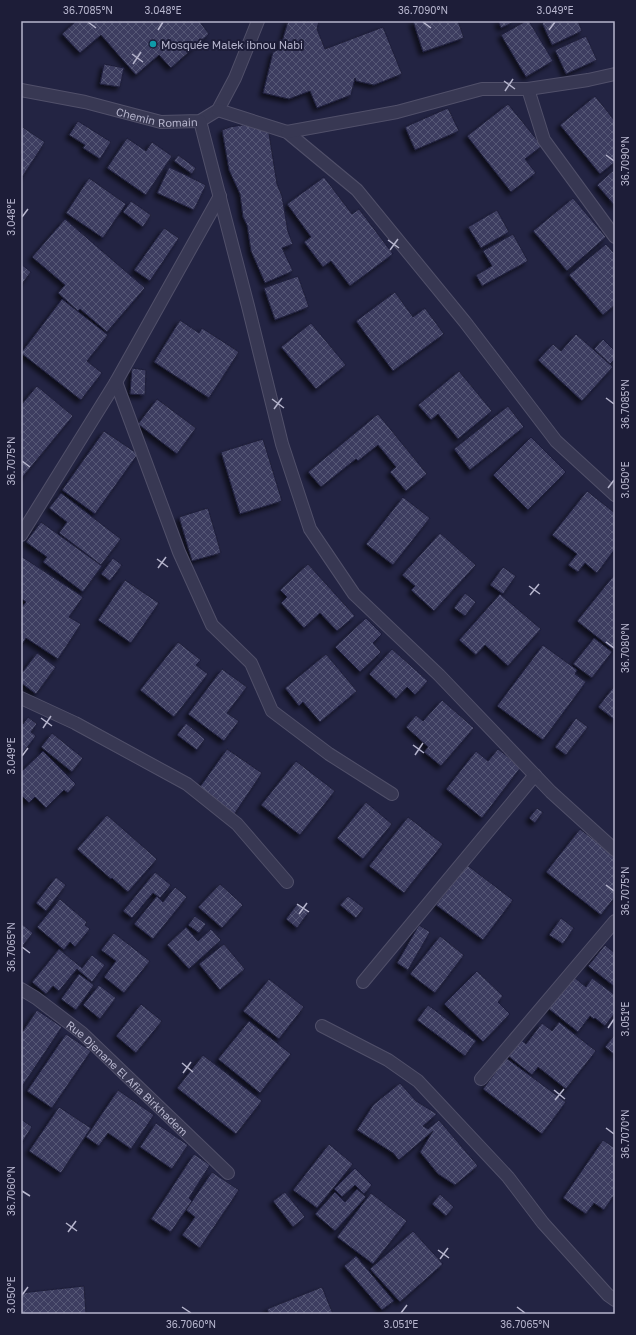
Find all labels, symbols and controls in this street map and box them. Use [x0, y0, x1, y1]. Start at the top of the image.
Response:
text: 36.7085°N [63, 4, 113, 16]
text: 3.048°E [144, 4, 182, 16]
text: 36.7090°N [398, 4, 448, 16]
text: 3.049°E [536, 4, 574, 16]
place label: Mosquée Malek ibnou Nabi [161, 38, 303, 51]
marker: Mosquée Malek ibnou Nabi [148, 39, 158, 49]
street label: Chemin Romain [115, 104, 198, 129]
text: 36.7090°N [619, 136, 631, 186]
text: 3.048°E [5, 198, 17, 236]
text: 36.7085°N [619, 379, 631, 429]
text: 36.7075°N [5, 437, 17, 486]
text: 3.050°E [619, 461, 631, 499]
text: 36.7080°N [619, 623, 631, 673]
text: 3.049°E [5, 737, 17, 775]
text: 36.7075°N [619, 867, 631, 916]
text: 36.7065°N [5, 922, 17, 972]
text: 3.051°E [619, 1002, 631, 1036]
street label: Rue Djenane El Afia Birkhadem [64, 1017, 191, 1138]
text: 36.7070°N [619, 1109, 631, 1159]
text: 36.7060°N [5, 1166, 17, 1216]
text: 3.050°E [5, 1276, 17, 1314]
text: 36.7060°N [166, 1318, 216, 1330]
text: 3.051°E [384, 1318, 418, 1330]
text: 36.7065°N [500, 1318, 550, 1330]

